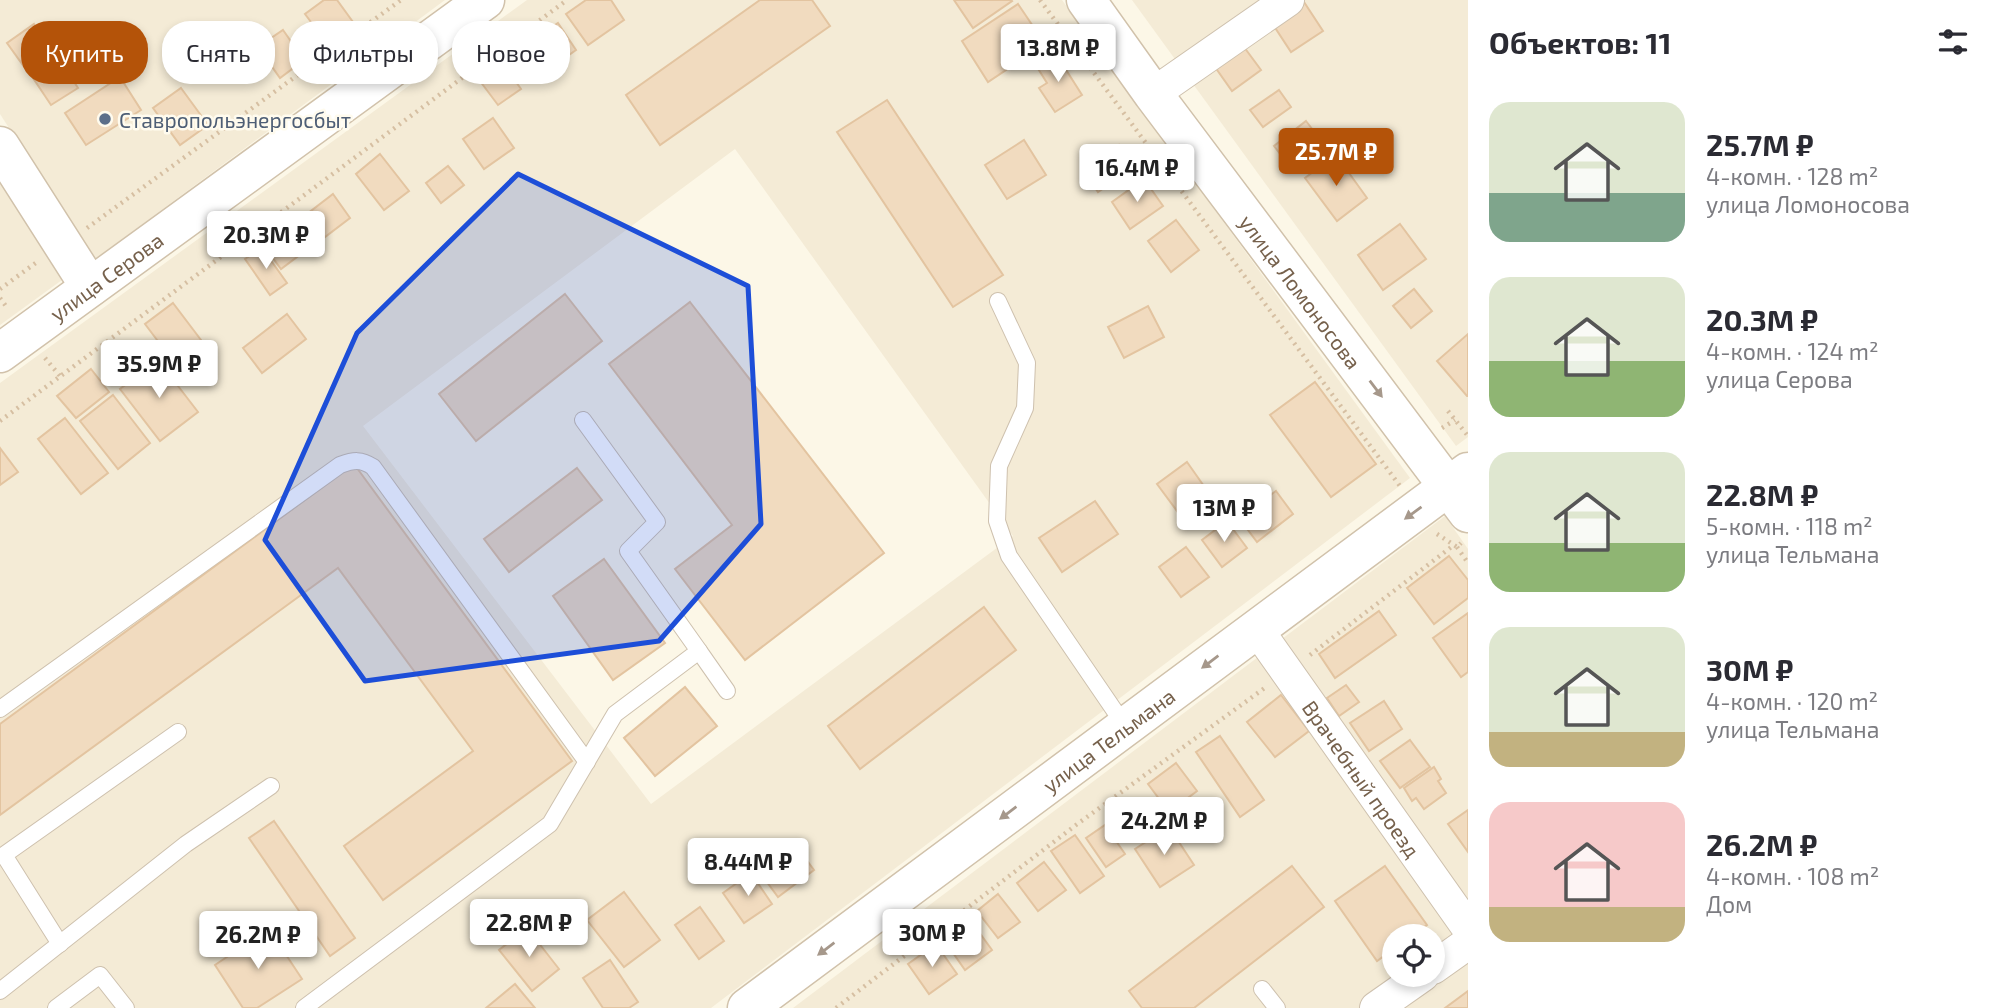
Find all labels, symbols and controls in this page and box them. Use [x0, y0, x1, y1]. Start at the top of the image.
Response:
chip: Купить [21, 21, 148, 84]
chip: Снять [162, 21, 275, 84]
chip: Фильтры [289, 21, 438, 84]
chip: Новое [452, 21, 570, 84]
icon: filters [1934, 23, 1972, 61]
pin: 13.8M ₽ [993, 24, 1123, 84]
text: Объектов: 11 [1489, 24, 1672, 60]
text: 13.8M ₽ [1017, 33, 1099, 61]
place label: Ставропольэнергосбыт [119, 107, 351, 132]
marker: Ставропольэнергосбыт [97, 111, 113, 127]
text: 25.7M ₽ [1706, 126, 1814, 162]
pin: 25.7M ₽ [1271, 128, 1401, 188]
icon: home [1545, 130, 1629, 214]
text: 25.7M ₽ [1295, 137, 1377, 165]
pin: 16.4M ₽ [1072, 144, 1202, 204]
text: 16.4M ₽ [1095, 153, 1179, 181]
text: 4-комн. · 128 m² [1706, 162, 1878, 190]
text: улица Ломоносова [1706, 190, 1910, 218]
street label: улица Ломоносова [1234, 209, 1367, 373]
pin: 20.3M ₽ [201, 212, 331, 271]
text: 20.3M ₽ [223, 220, 309, 248]
street label: улица Серова [44, 226, 167, 326]
text: 20.3M ₽ [1706, 301, 1818, 337]
icon: home [1545, 305, 1629, 389]
text: 4-комн. · 124 m² [1706, 337, 1878, 365]
pin: 35.9M ₽ [94, 340, 224, 400]
text: 35.9M ₽ [117, 349, 201, 377]
text: улица Серова [1706, 365, 1853, 393]
one-way arrow [1368, 380, 1382, 398]
text: 22.8M ₽ [1706, 476, 1819, 512]
icon: home [1545, 480, 1629, 564]
pin: 13M ₽ [1175, 484, 1273, 544]
text: 13M ₽ [1193, 493, 1255, 521]
one-way arrow [1404, 506, 1422, 520]
text: 5-комн. · 118 m² [1706, 512, 1873, 540]
text: улица Тельмана [1706, 540, 1879, 568]
text: 30M ₽ [1706, 651, 1794, 687]
one-way arrow [1201, 655, 1219, 669]
icon: home [1545, 655, 1629, 739]
street label: улица Тельмана [1037, 682, 1179, 798]
text: 4-комн. · 120 m² [1706, 687, 1878, 715]
street label: Врачебный проезд [1298, 695, 1426, 862]
text: улица Тельмана [1706, 715, 1879, 743]
pin: 24.2M ₽ [1099, 798, 1229, 857]
one-way arrow [999, 806, 1017, 820]
text: 24.2M ₽ [1121, 806, 1207, 834]
text: 26.2M ₽ [1706, 826, 1818, 862]
icon: home [1545, 830, 1629, 914]
pin: 8.44M ₽ [683, 838, 813, 898]
text: 8.44M ₽ [704, 847, 792, 875]
text: 4-комн. · 108 m² [1706, 862, 1879, 890]
text: Дом [1706, 890, 1752, 918]
pin: 22.8M ₽ [464, 900, 594, 959]
text: 22.8M ₽ [486, 908, 572, 936]
pin: 30M ₽ [883, 909, 981, 969]
pin: 26.2M ₽ [193, 912, 323, 971]
text: 30M ₽ [898, 918, 966, 946]
text: 26.2M ₽ [215, 920, 301, 948]
map controls [1382, 924, 1445, 987]
button: locate [1382, 924, 1445, 987]
one-way arrow [817, 942, 835, 956]

